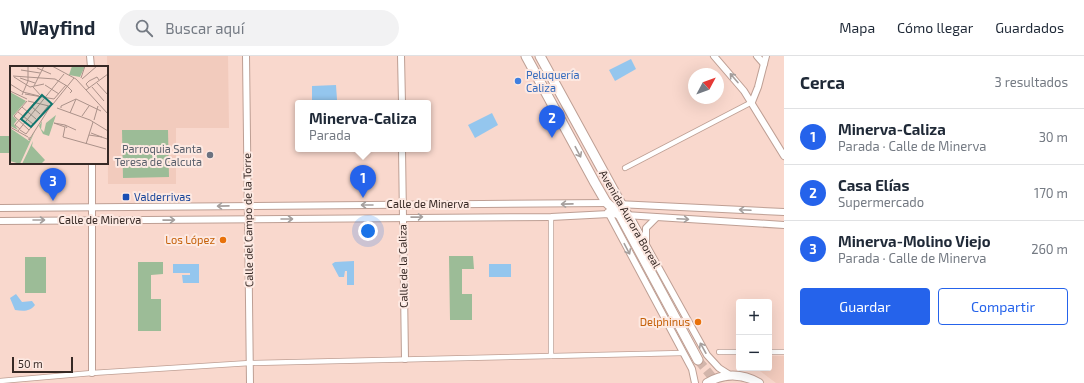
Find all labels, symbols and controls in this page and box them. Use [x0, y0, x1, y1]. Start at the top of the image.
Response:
search box [119, 10, 399, 46]
text: Wayfind [20, 16, 95, 39]
icon: search [133, 17, 155, 39]
text: Buscar aquí [165, 19, 244, 37]
text: Mapa [839, 19, 875, 36]
text: Cómo llegar [897, 19, 973, 36]
text: Guardados [995, 19, 1064, 36]
inset map [10, 66, 108, 164]
place label: Peluquería Caliza [526, 68, 580, 94]
north arrow [688, 68, 724, 104]
text: Cerca [800, 72, 845, 92]
one-way arrow [730, 74, 739, 84]
text: 3 resultados [995, 74, 1068, 90]
marker: Peluquería Caliza [513, 76, 523, 86]
popup [295, 100, 431, 152]
pin: 2 [539, 105, 565, 138]
text: Minerva-Caliza [309, 109, 417, 127]
text: Minerva-Caliza [838, 120, 946, 138]
text: Parada [309, 127, 351, 143]
text: 1 [810, 129, 816, 145]
text: 30 m [1039, 129, 1068, 145]
text: Parada · Calle de Minerva [838, 138, 986, 154]
place label: Parroquia Santa Teresa de Calcuta [115, 142, 202, 168]
one-way arrow [575, 146, 582, 158]
marker: Parroquia Santa Teresa de Calcuta [205, 150, 215, 160]
street label: Calle del Campo de la Torre [240, 153, 255, 287]
pin: 1 [350, 165, 376, 198]
street label: Avenida Aurora Boreal [597, 167, 664, 271]
pin: 3 [40, 168, 66, 201]
text: Casa Elías [838, 176, 909, 194]
text: 2 [809, 185, 817, 201]
text: 170 m [1034, 185, 1068, 201]
place label: Valderrivas [134, 190, 191, 203]
marker: Valderrivas [121, 192, 131, 202]
text: Supermercado [838, 194, 924, 210]
street label: Calle de Minerva [387, 197, 469, 210]
one-way arrow [561, 200, 574, 207]
one-way arrow [361, 201, 374, 209]
one-way arrow [217, 202, 230, 210]
one-way arrow [739, 207, 752, 214]
street label: Calle de Minerva [59, 213, 141, 226]
one-way arrow [410, 213, 423, 221]
one-way arrow [280, 215, 293, 223]
one-way arrow [32, 216, 45, 224]
one-way arrow [162, 216, 175, 224]
one-way arrow [676, 216, 689, 223]
your location [358, 221, 378, 241]
street label: Calle de la Caliza [395, 224, 410, 308]
text: Minerva-Molino Viejo [838, 232, 990, 250]
place label: Los López [165, 233, 215, 246]
marker: Los López [218, 235, 228, 245]
text: 3 [809, 241, 817, 257]
text: 260 m [1031, 241, 1068, 257]
one-way arrow [624, 242, 631, 254]
text: Parada · Calle de Minerva [838, 250, 986, 266]
button: Guardar [800, 288, 930, 325]
button: Compartir [938, 288, 1068, 325]
map controls [736, 299, 772, 371]
button: + [736, 299, 772, 335]
place label: Delphinus [640, 315, 690, 328]
marker: Delphinus [693, 317, 703, 327]
button: − [736, 335, 772, 371]
one-way arrow [699, 342, 707, 354]
scale bar [12, 355, 73, 374]
text: 50 m [18, 357, 43, 370]

